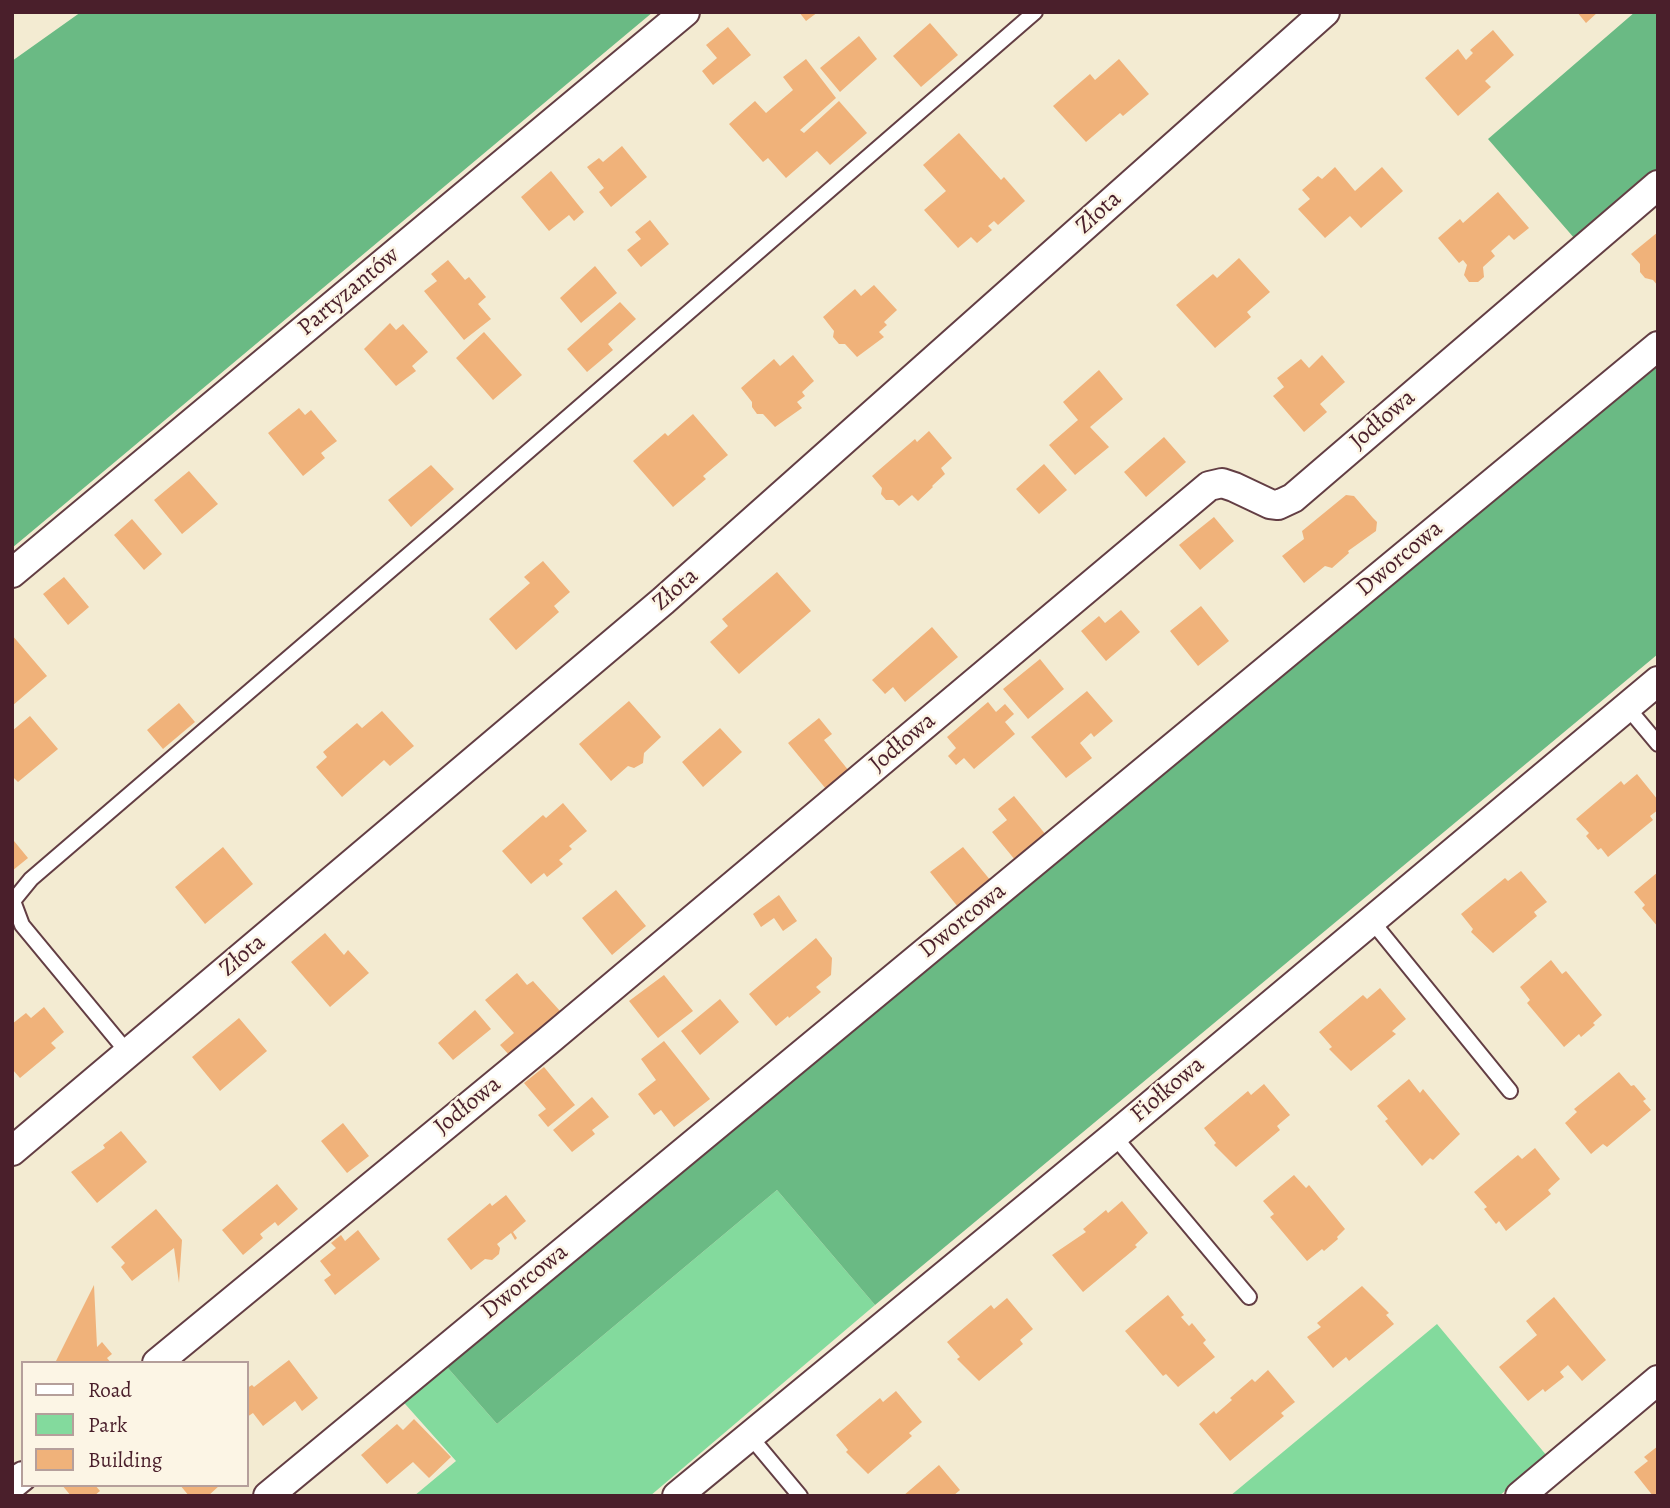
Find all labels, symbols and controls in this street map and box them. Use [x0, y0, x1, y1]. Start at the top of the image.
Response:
street label: Złota [1070, 185, 1128, 241]
street label: Partyzantów [292, 241, 406, 343]
street label: Jodłowa [1344, 384, 1422, 456]
street label: Dworcowa [1351, 515, 1449, 603]
street label: Złota [647, 562, 705, 618]
street label: Jodłowa [864, 707, 942, 779]
street label: Dworcowa [914, 877, 1012, 965]
street label: Złota [214, 929, 272, 983]
street label: Fiołkowa [1125, 1051, 1211, 1129]
street label: Jodłowa [429, 1070, 507, 1142]
street label: Dworcowa [476, 1238, 574, 1326]
legend [21, 1361, 248, 1487]
text: Road [88, 1376, 132, 1404]
text: Park [88, 1411, 127, 1439]
text: Building [88, 1446, 162, 1474]

